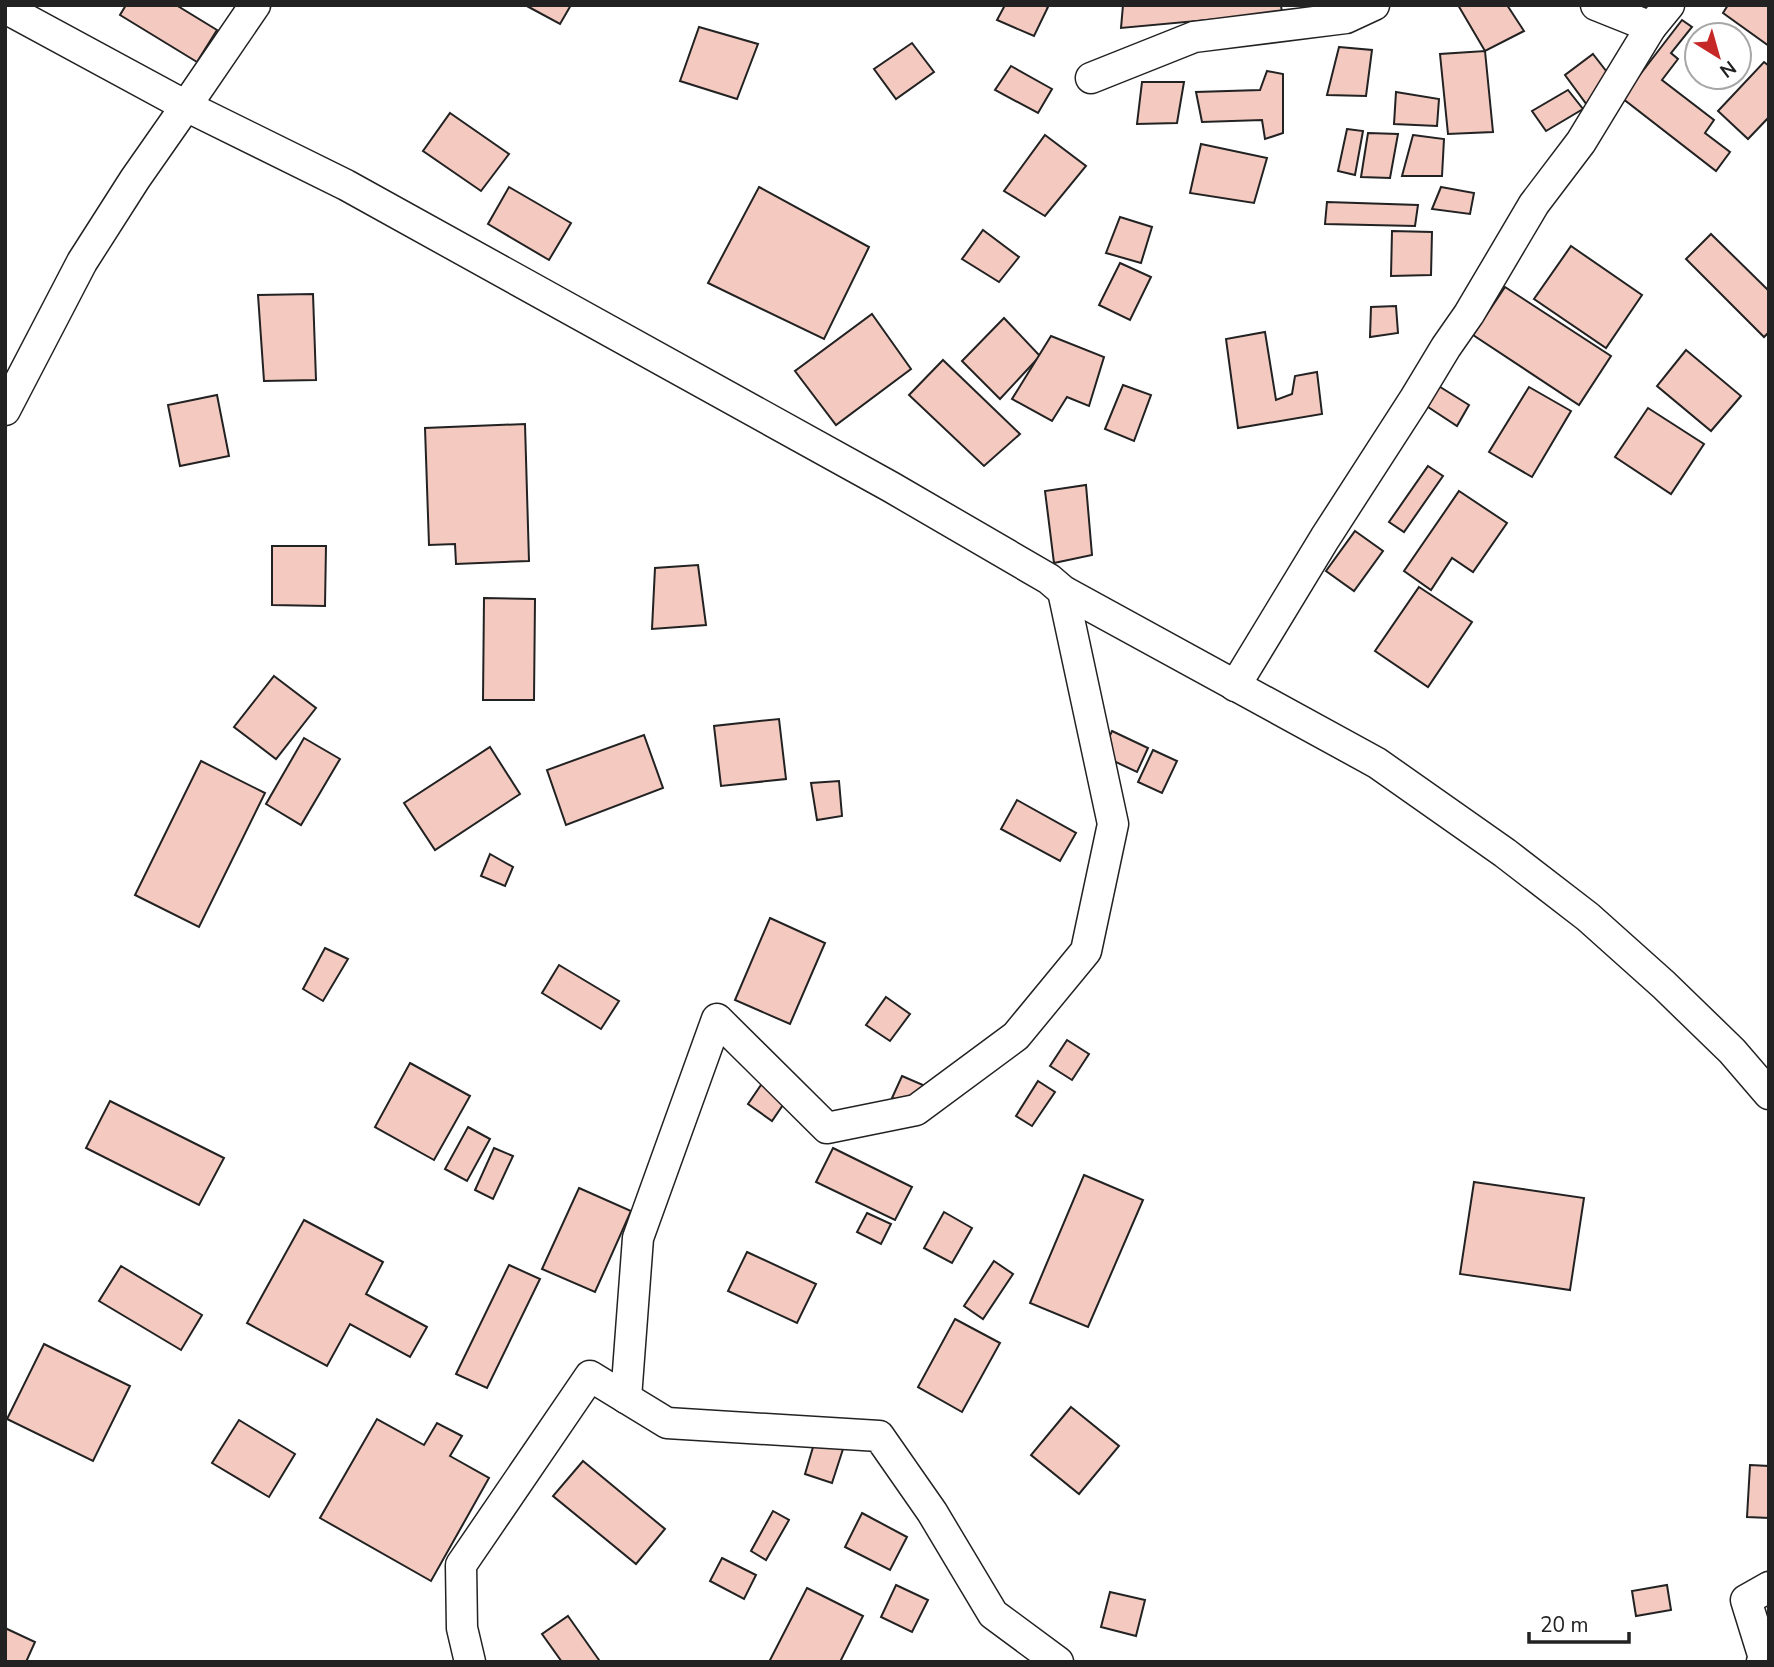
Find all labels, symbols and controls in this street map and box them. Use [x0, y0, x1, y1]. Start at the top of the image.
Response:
north arrow [1683, 21, 1753, 91]
text: N [1714, 54, 1741, 83]
scale bar [1529, 1600, 1629, 1644]
text: 20 m [1540, 1611, 1589, 1639]

